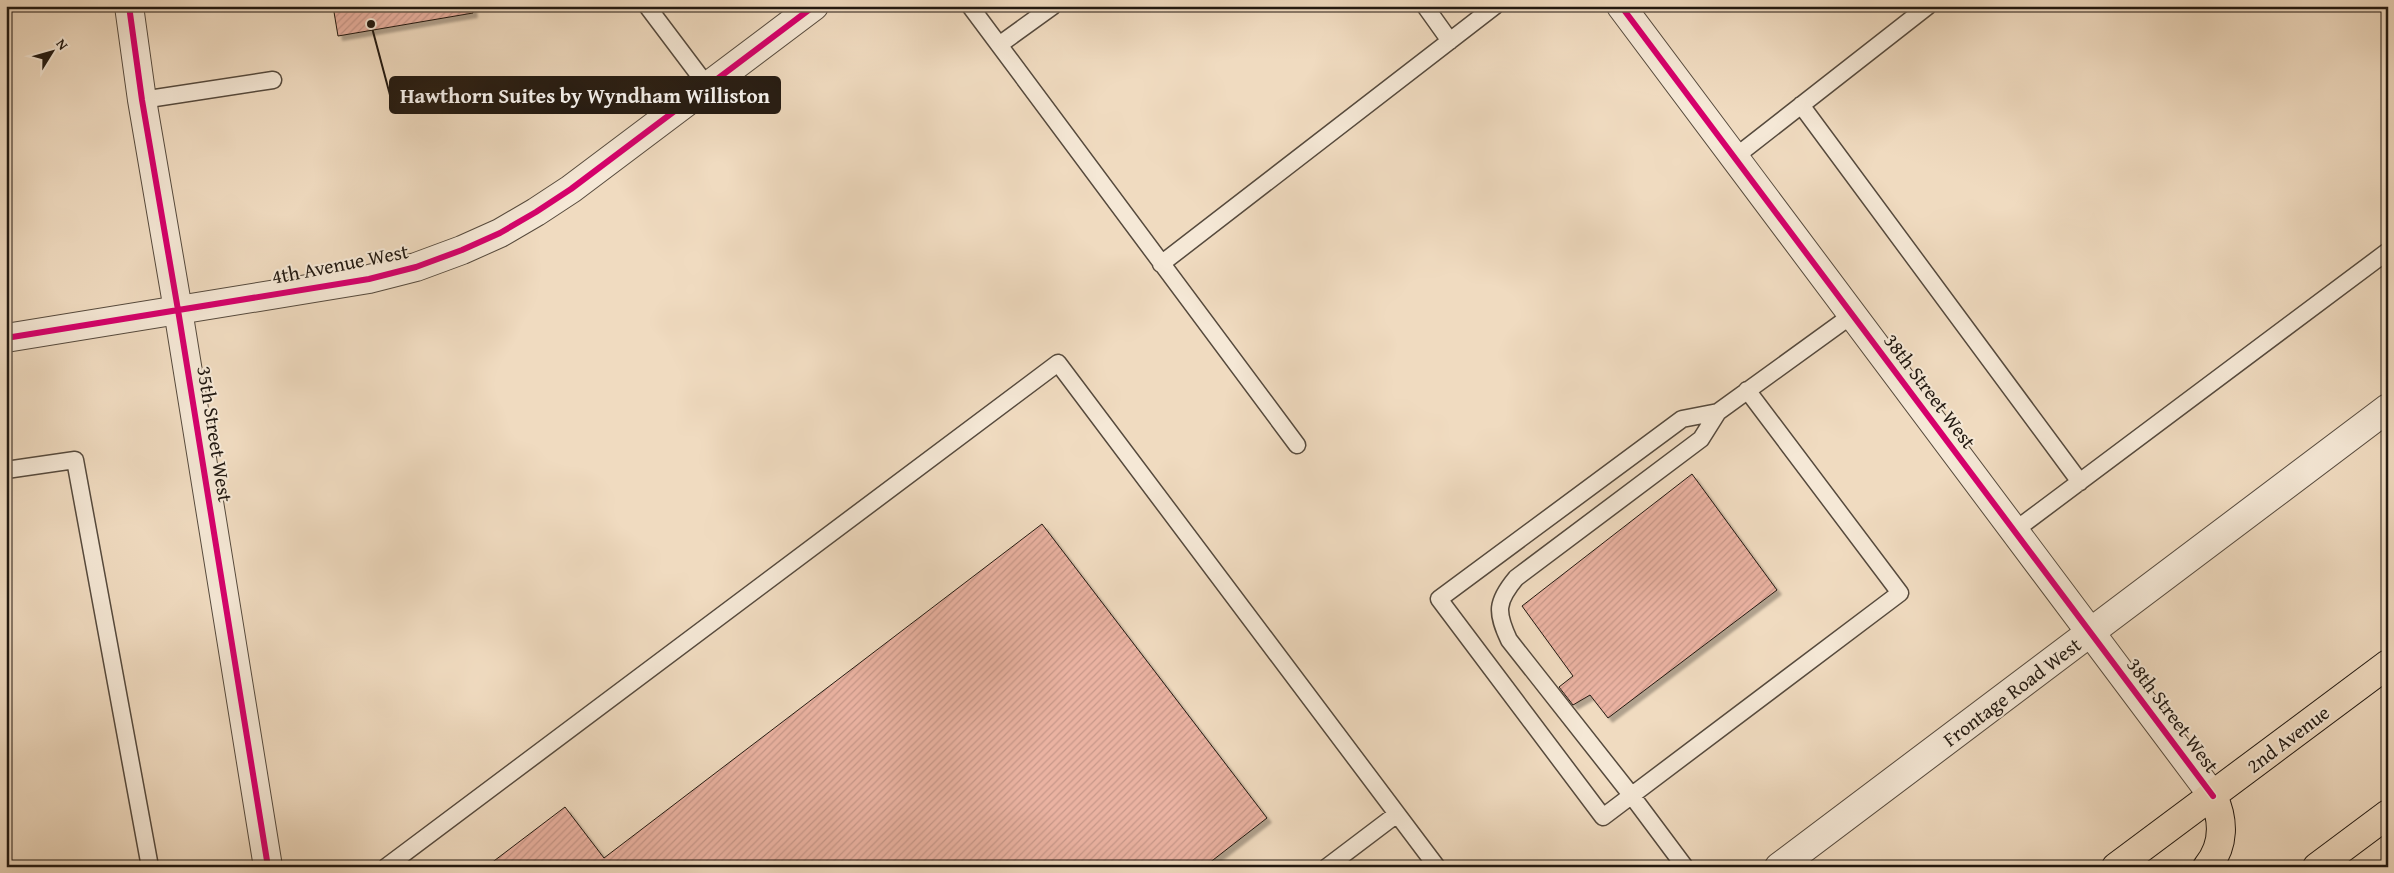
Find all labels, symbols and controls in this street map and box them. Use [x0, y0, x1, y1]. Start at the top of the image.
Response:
north arrow [28, 28, 78, 78]
text: N [52, 34, 74, 54]
callout: Hawthorn Suites by Wyndham Williston [390, 77, 780, 113]
text: Hawthorn Suites by Wyndham Williston [400, 80, 771, 111]
street label: 4th Avenue West [269, 236, 411, 291]
street label: 38th Street West [1877, 327, 1983, 454]
street label: 35th Street West [190, 364, 241, 504]
street label: Frontage Road West [1937, 630, 2087, 753]
street label: 38th Street West [2120, 651, 2226, 778]
street label: 2nd Avenue [2240, 698, 2335, 779]

